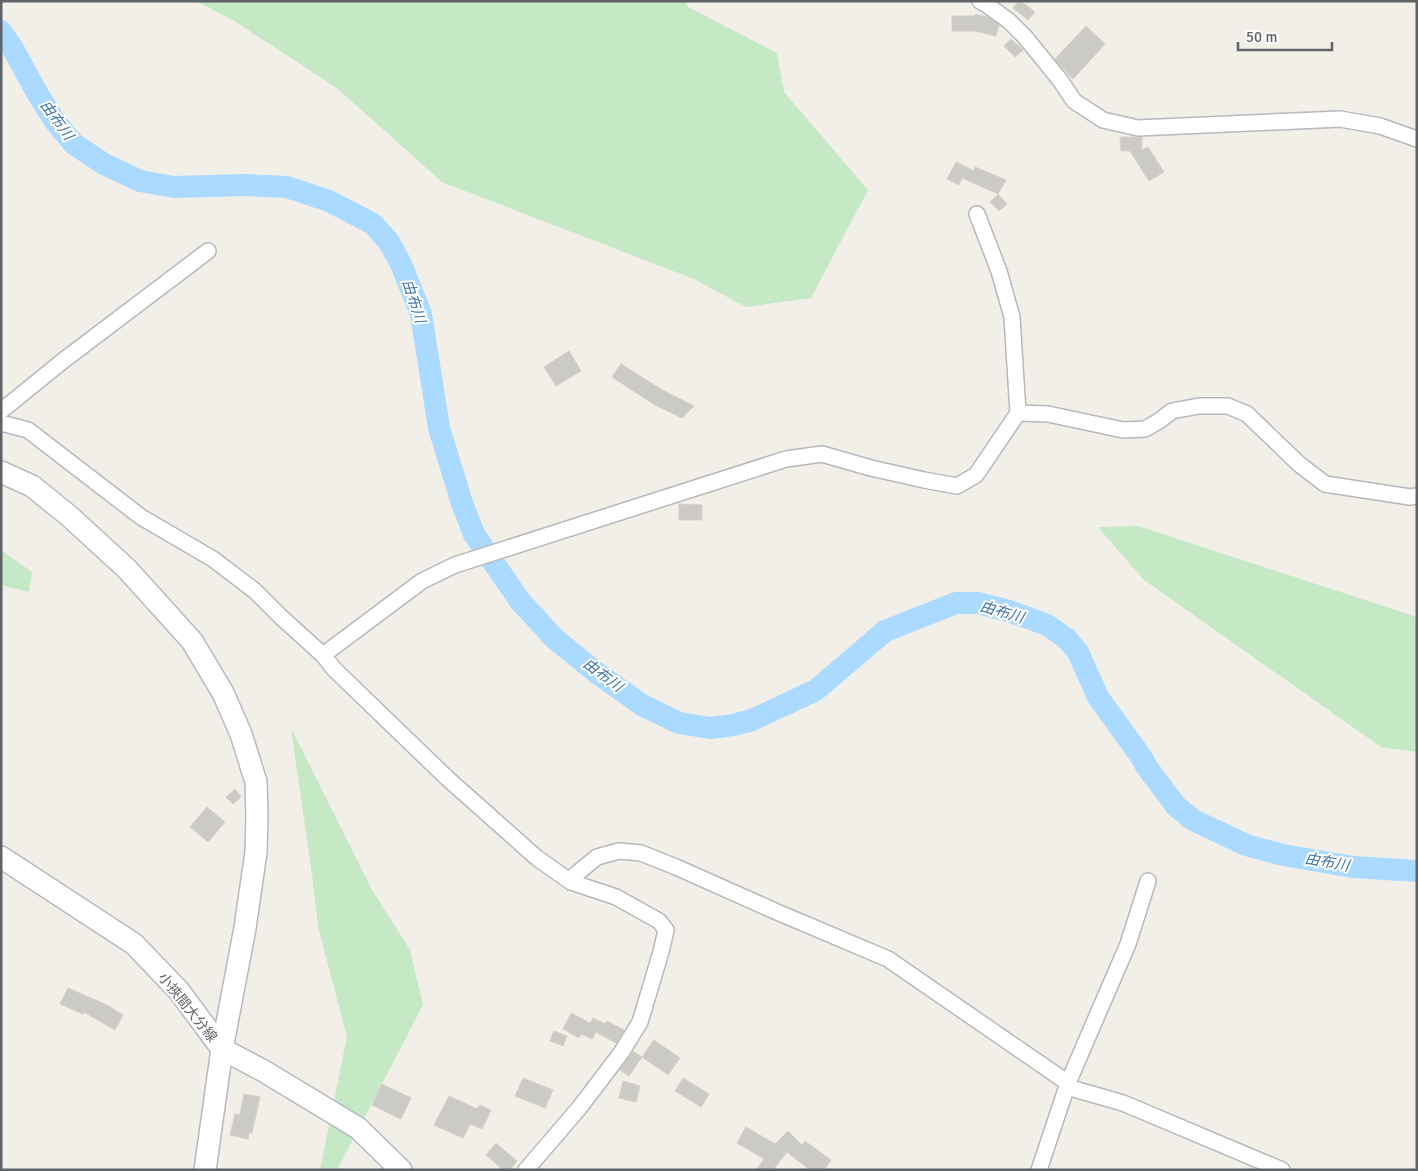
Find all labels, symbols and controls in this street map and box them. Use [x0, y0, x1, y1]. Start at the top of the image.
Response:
scale bar [1238, 20, 1332, 52]
text: 50 m [1246, 28, 1277, 46]
water label: 由布川 [36, 97, 79, 145]
water label: 由布川 [398, 277, 430, 327]
water label: 由布川 [978, 597, 1028, 627]
water label: 由布川 [580, 654, 628, 697]
water label: 由布川 [1303, 849, 1353, 875]
street label: 小挾間大分線 [155, 969, 221, 1045]

